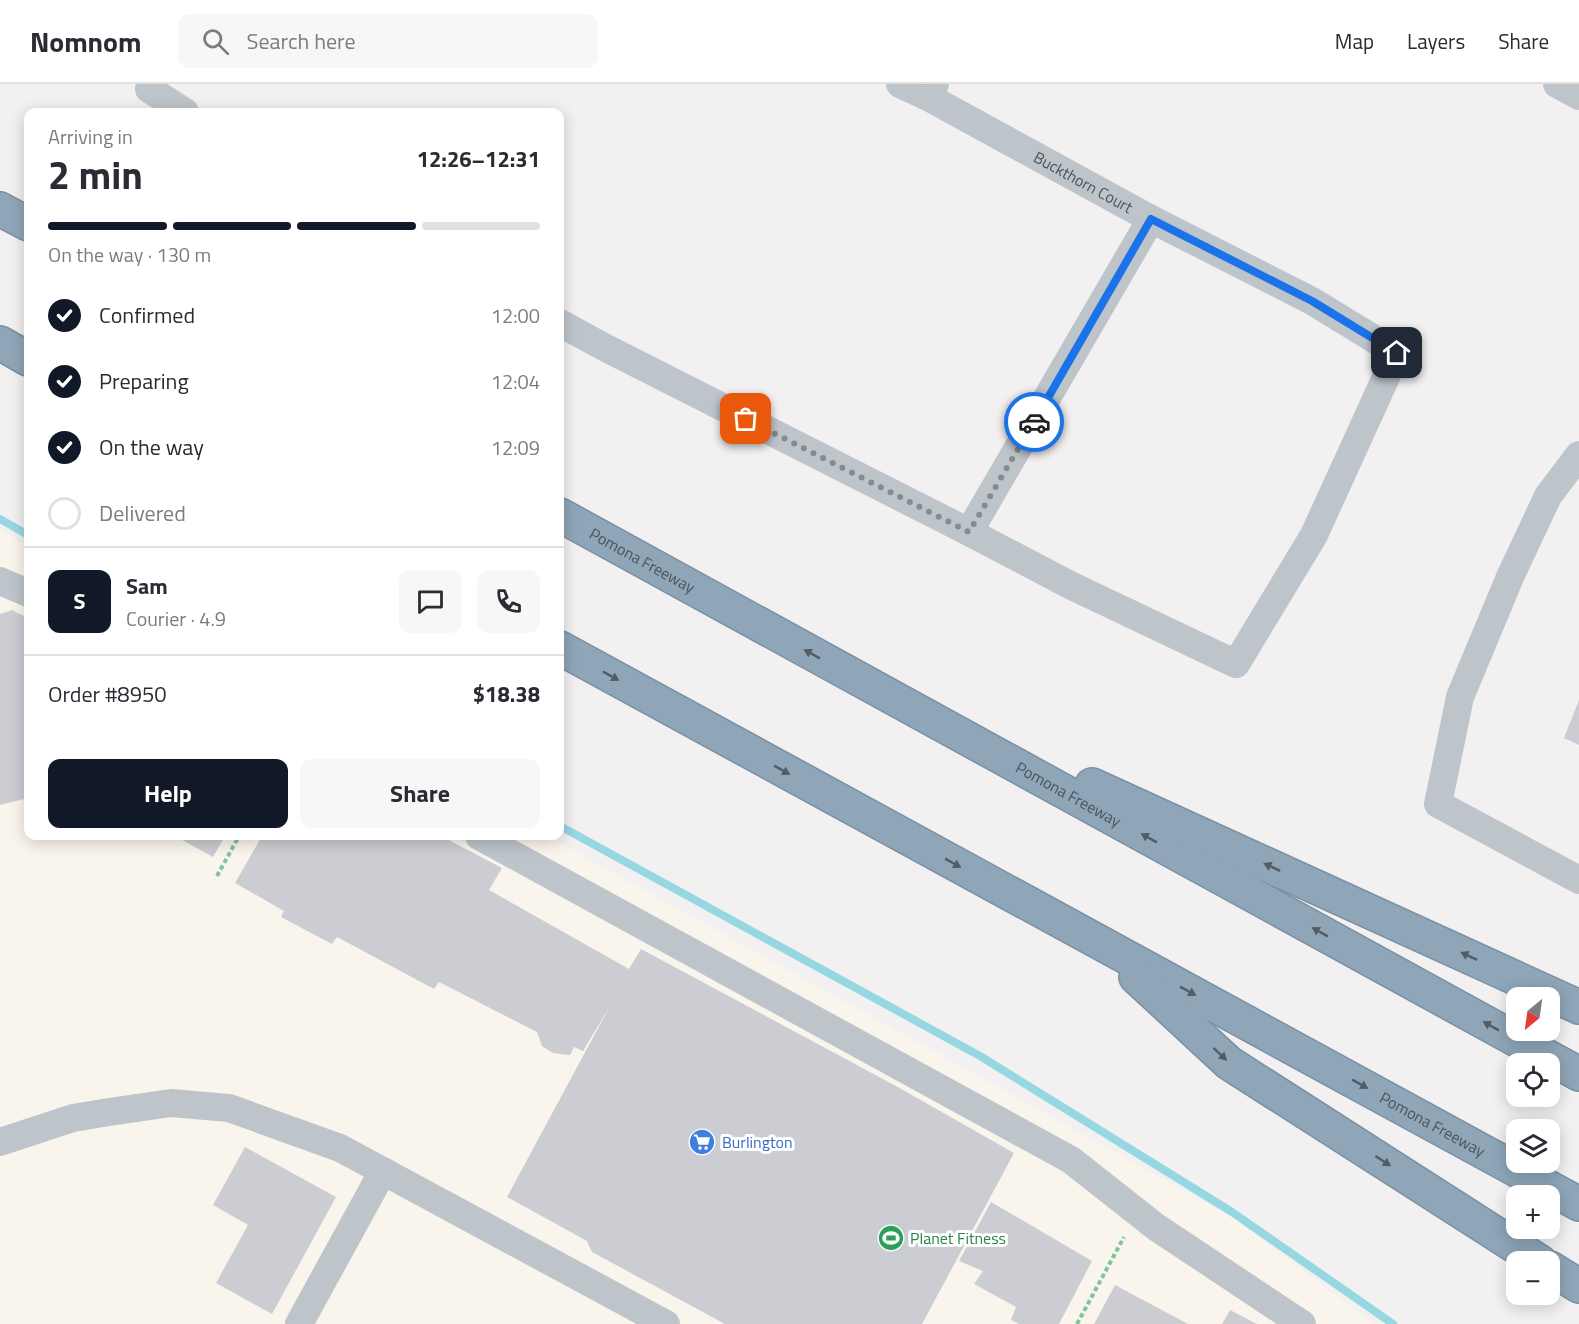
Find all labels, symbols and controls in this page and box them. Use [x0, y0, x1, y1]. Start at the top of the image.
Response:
search box [178, 14, 598, 68]
text: Nomnom [30, 20, 142, 63]
text: Search here [247, 24, 356, 58]
icon: search [199, 25, 232, 58]
text: Map [1335, 25, 1374, 57]
text: Layers [1407, 25, 1465, 57]
text: Share [1498, 25, 1549, 57]
text: Arriving in [48, 121, 133, 152]
text: 12:26–12:31 [417, 142, 540, 176]
text: 2 min [48, 145, 143, 204]
street label: Buckthorn Court [1029, 145, 1138, 219]
text: On the way · 130 m [48, 239, 211, 270]
text: Confirmed [99, 298, 195, 332]
icon: check [48, 299, 81, 332]
text: 12:00 [491, 300, 540, 331]
pin [1371, 327, 1422, 378]
icon: home [1380, 336, 1413, 369]
text: Preparing [99, 364, 189, 398]
icon: check [48, 365, 81, 398]
text: 12:04 [491, 366, 540, 397]
courier [1004, 392, 1064, 452]
pin [720, 393, 771, 444]
icon: bag [729, 402, 762, 435]
icon: car [1018, 406, 1051, 439]
text: On the way [99, 430, 204, 464]
icon: check [48, 431, 81, 464]
text: 12:09 [491, 432, 540, 463]
text: Delivered [99, 496, 186, 530]
street label: Pomona Freeway [585, 521, 700, 599]
text: Sam [126, 569, 168, 603]
button: chat [399, 570, 462, 633]
button: phone [477, 570, 540, 633]
text: S [74, 584, 85, 618]
text: Courier · 4.9 [126, 603, 226, 634]
one-way arrow [803, 649, 820, 659]
one-way arrow [603, 671, 620, 681]
text: Order #8950 [48, 677, 167, 711]
text: $18.38 [473, 677, 540, 711]
street label: Pomona Freeway [1011, 755, 1126, 833]
button: Help [48, 759, 288, 828]
button: Share [300, 759, 540, 828]
one-way arrow [774, 765, 791, 775]
one-way arrow [1140, 833, 1157, 843]
one-way arrow [945, 858, 962, 868]
one-way arrow [1263, 861, 1281, 871]
one-way arrow [1311, 927, 1328, 937]
one-way arrow [1460, 952, 1477, 961]
one-way arrow [1180, 986, 1197, 996]
north arrow [1506, 987, 1560, 1041]
map controls [1506, 987, 1560, 1305]
one-way arrow [1482, 1021, 1499, 1031]
one-way arrow [1212, 1047, 1226, 1061]
button: locate [1506, 1053, 1560, 1107]
one-way arrow [1351, 1079, 1368, 1089]
street label: Pomona Freeway [1375, 1085, 1490, 1163]
button: layers [1506, 1119, 1560, 1173]
supermarket icon: Burlington [687, 1127, 717, 1157]
place label: Burlington [722, 1130, 793, 1154]
one-way arrow [1375, 1155, 1391, 1166]
button: + [1506, 1185, 1560, 1239]
sports icon: Planet Fitness [876, 1223, 906, 1253]
place label: Planet Fitness [910, 1226, 1006, 1250]
button: − [1506, 1251, 1560, 1305]

